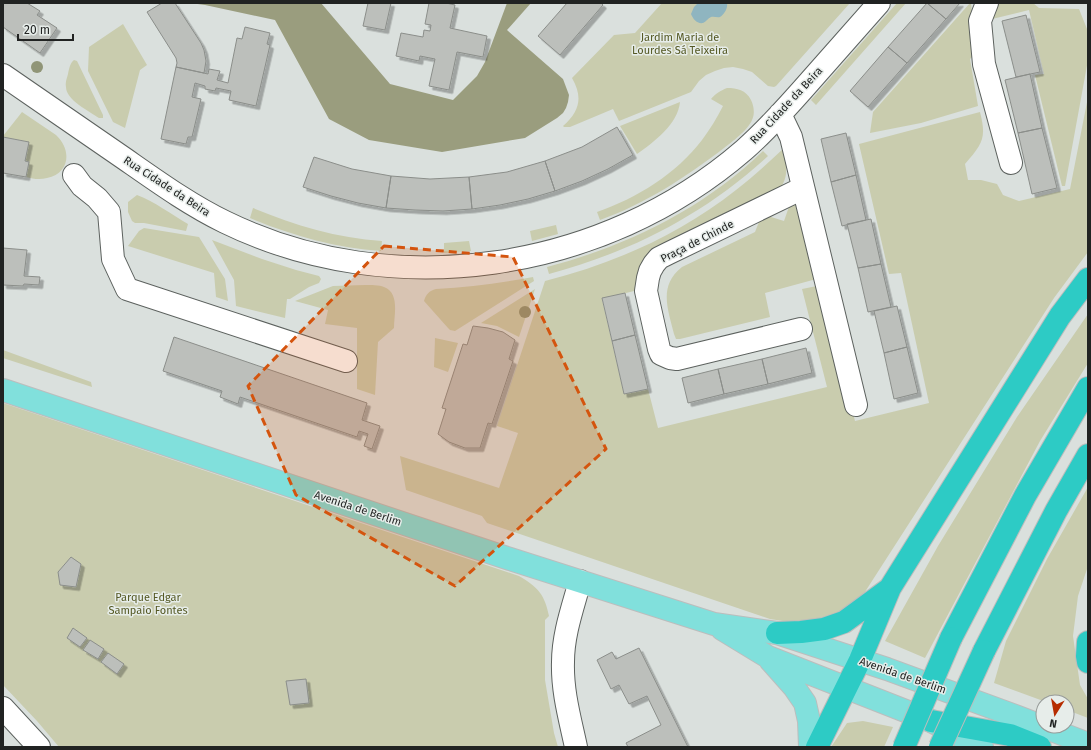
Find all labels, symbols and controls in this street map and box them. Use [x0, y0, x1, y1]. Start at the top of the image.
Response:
scale bar [18, 16, 73, 42]
text: 20 m [24, 23, 50, 37]
park label: Jardim Maria de Lourdes Sá Teixeira [632, 31, 728, 57]
street label: Rua Cidade da Beira [747, 64, 825, 146]
street label: Rua Cidade da Beira [121, 154, 212, 219]
street label: Praça de Chinde [659, 217, 736, 265]
street label: Avenida de Berlim [313, 488, 403, 529]
park label: Parque Edgar Sampaio Fontes [108, 591, 188, 617]
street label: Avenida de Berlim [858, 655, 948, 696]
north arrow [1035, 694, 1075, 734]
text: N [1048, 716, 1058, 730]

